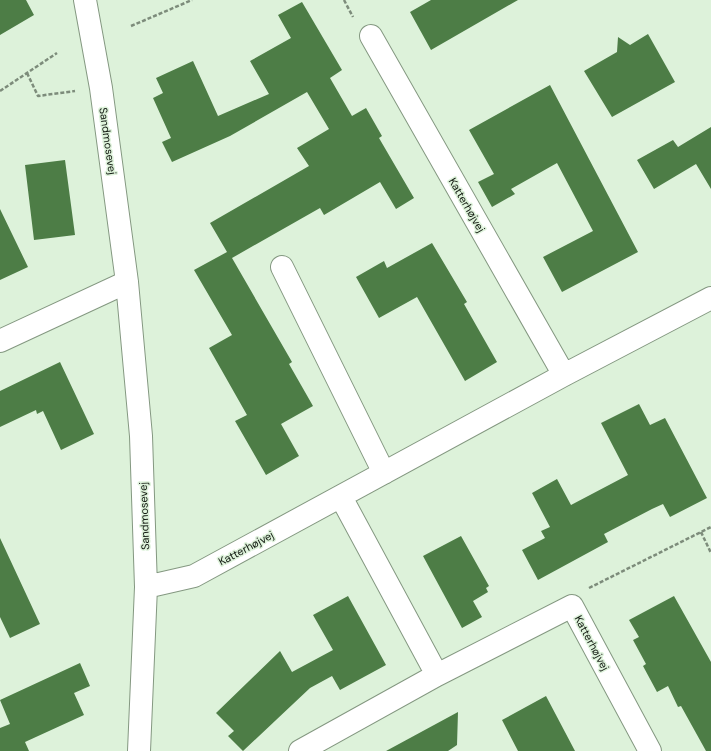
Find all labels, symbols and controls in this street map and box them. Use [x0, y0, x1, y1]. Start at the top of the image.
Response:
street label: Sandmosevej [96, 106, 120, 176]
street label: Katterhøjvej [446, 175, 488, 235]
street label: Sandmosevej [136, 482, 152, 550]
street label: Katterhøjvej [216, 528, 276, 568]
street label: Katterhøjvej [572, 613, 612, 673]

